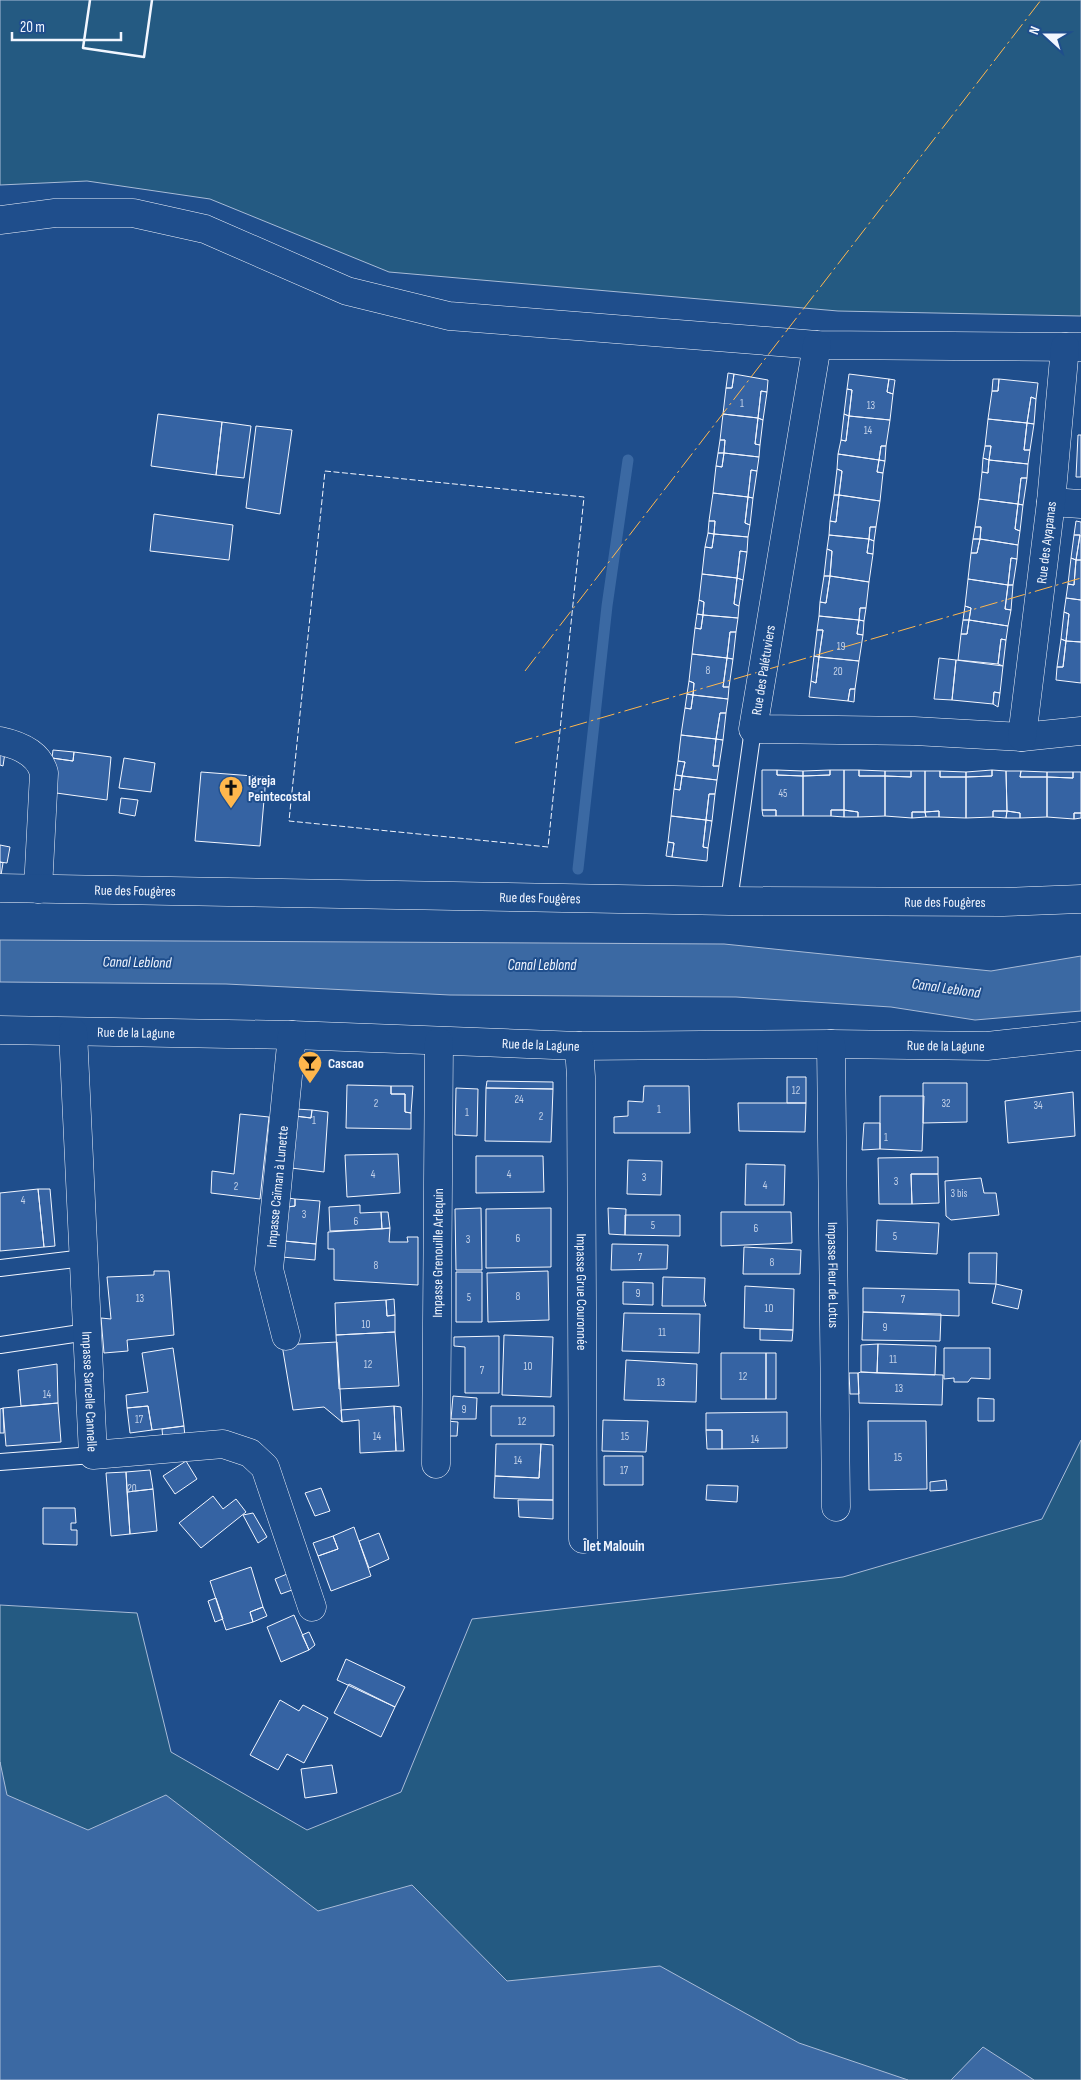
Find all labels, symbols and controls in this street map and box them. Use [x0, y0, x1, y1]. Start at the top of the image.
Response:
scale bar [12, 10, 121, 42]
north arrow [1021, 10, 1071, 60]
text: 20 m [20, 18, 45, 37]
text: N [1025, 24, 1044, 37]
house number: 1 [740, 397, 744, 410]
house number: 13 [867, 399, 876, 412]
house number: 14 [864, 424, 873, 437]
street label: Rue des Ayapanas [1033, 500, 1060, 585]
street label: Rue des Palétuviers [748, 624, 779, 716]
house number: 19 [837, 640, 845, 653]
house number: 8 [706, 664, 711, 677]
house number: 20 [833, 665, 843, 678]
place label: Igreja Peintecostal [248, 772, 311, 805]
church icon: Igreja Peintecostal [218, 775, 244, 809]
house number: 45 [778, 787, 788, 800]
street label: Rue des Fougères [94, 882, 176, 900]
street label: Rue des Fougères [499, 889, 581, 907]
street label: Rue des Fougères [904, 894, 986, 911]
water label: Canal Leblond [102, 952, 172, 973]
water label: Canal Leblond [508, 956, 577, 975]
water label: Canal Leblond [910, 974, 982, 1003]
street label: Rue de la Lagune [97, 1024, 175, 1042]
street label: Rue de la Lagune [502, 1035, 580, 1055]
street label: Rue de la Lagune [907, 1037, 985, 1055]
bar icon: Cascao [297, 1050, 323, 1084]
place label: Cascao [328, 1055, 364, 1072]
house number: 12 [792, 1084, 801, 1097]
house number: 24 [514, 1093, 524, 1106]
house number: 2 [374, 1097, 379, 1110]
house number: 32 [941, 1097, 951, 1110]
house number: 34 [1033, 1099, 1043, 1112]
house number: 1 [657, 1103, 661, 1116]
house number: 1 [465, 1106, 469, 1119]
house number: 2 [539, 1110, 544, 1123]
house number: 1 [312, 1114, 316, 1127]
street label: Impasse Caïman à Lunette [263, 1125, 292, 1248]
house number: 1 [884, 1131, 888, 1144]
house number: 4 [371, 1168, 376, 1181]
house number: 4 [507, 1168, 512, 1181]
house number: 3 [642, 1171, 647, 1184]
house number: 3 [894, 1175, 899, 1188]
house number: 4 [763, 1179, 768, 1192]
house number: 2 [234, 1180, 239, 1193]
house number: 3 bis [951, 1187, 968, 1200]
street label: Impasse Grenouille Arlequin [429, 1188, 447, 1318]
house number: 4 [21, 1194, 26, 1207]
house number: 3 [302, 1208, 307, 1221]
house number: 6 [354, 1215, 359, 1228]
house number: 5 [651, 1219, 655, 1232]
house number: 6 [754, 1222, 759, 1235]
street label: Impasse Fleur de Lotus [824, 1222, 842, 1328]
house number: 5 [893, 1230, 897, 1243]
house number: 6 [516, 1232, 521, 1245]
house number: 3 [466, 1233, 471, 1246]
street label: Impasse Grue Couronnée [573, 1233, 590, 1350]
house number: 7 [638, 1251, 643, 1264]
house number: 8 [770, 1256, 775, 1269]
house number: 8 [374, 1259, 379, 1272]
house number: 9 [636, 1287, 641, 1300]
house number: 8 [516, 1290, 521, 1303]
house number: 5 [467, 1291, 471, 1304]
house number: 13 [136, 1292, 145, 1305]
house number: 7 [901, 1293, 906, 1306]
house number: 10 [765, 1302, 773, 1315]
house number: 10 [362, 1318, 370, 1331]
house number: 9 [883, 1321, 888, 1334]
house number: 11 [658, 1326, 666, 1339]
street label: Impasse Sarcelle Cannelle [78, 1331, 101, 1452]
house number: 11 [889, 1353, 897, 1366]
house number: 12 [364, 1358, 373, 1371]
house number: 10 [524, 1360, 532, 1373]
house number: 7 [480, 1364, 485, 1377]
house number: 12 [739, 1370, 748, 1383]
house number: 13 [657, 1376, 666, 1389]
house number: 13 [895, 1382, 904, 1395]
house number: 14 [43, 1388, 52, 1401]
house number: 9 [462, 1403, 467, 1416]
house number: 17 [135, 1413, 144, 1426]
house number: 12 [518, 1415, 527, 1428]
house number: 14 [373, 1430, 382, 1443]
house number: 15 [621, 1430, 629, 1443]
house number: 14 [751, 1433, 760, 1446]
house number: 15 [894, 1451, 902, 1464]
house number: 14 [514, 1454, 523, 1467]
house number: 17 [620, 1464, 629, 1477]
house number: 20 [127, 1482, 137, 1495]
district label: Îlet Malouin [582, 1537, 645, 1556]

